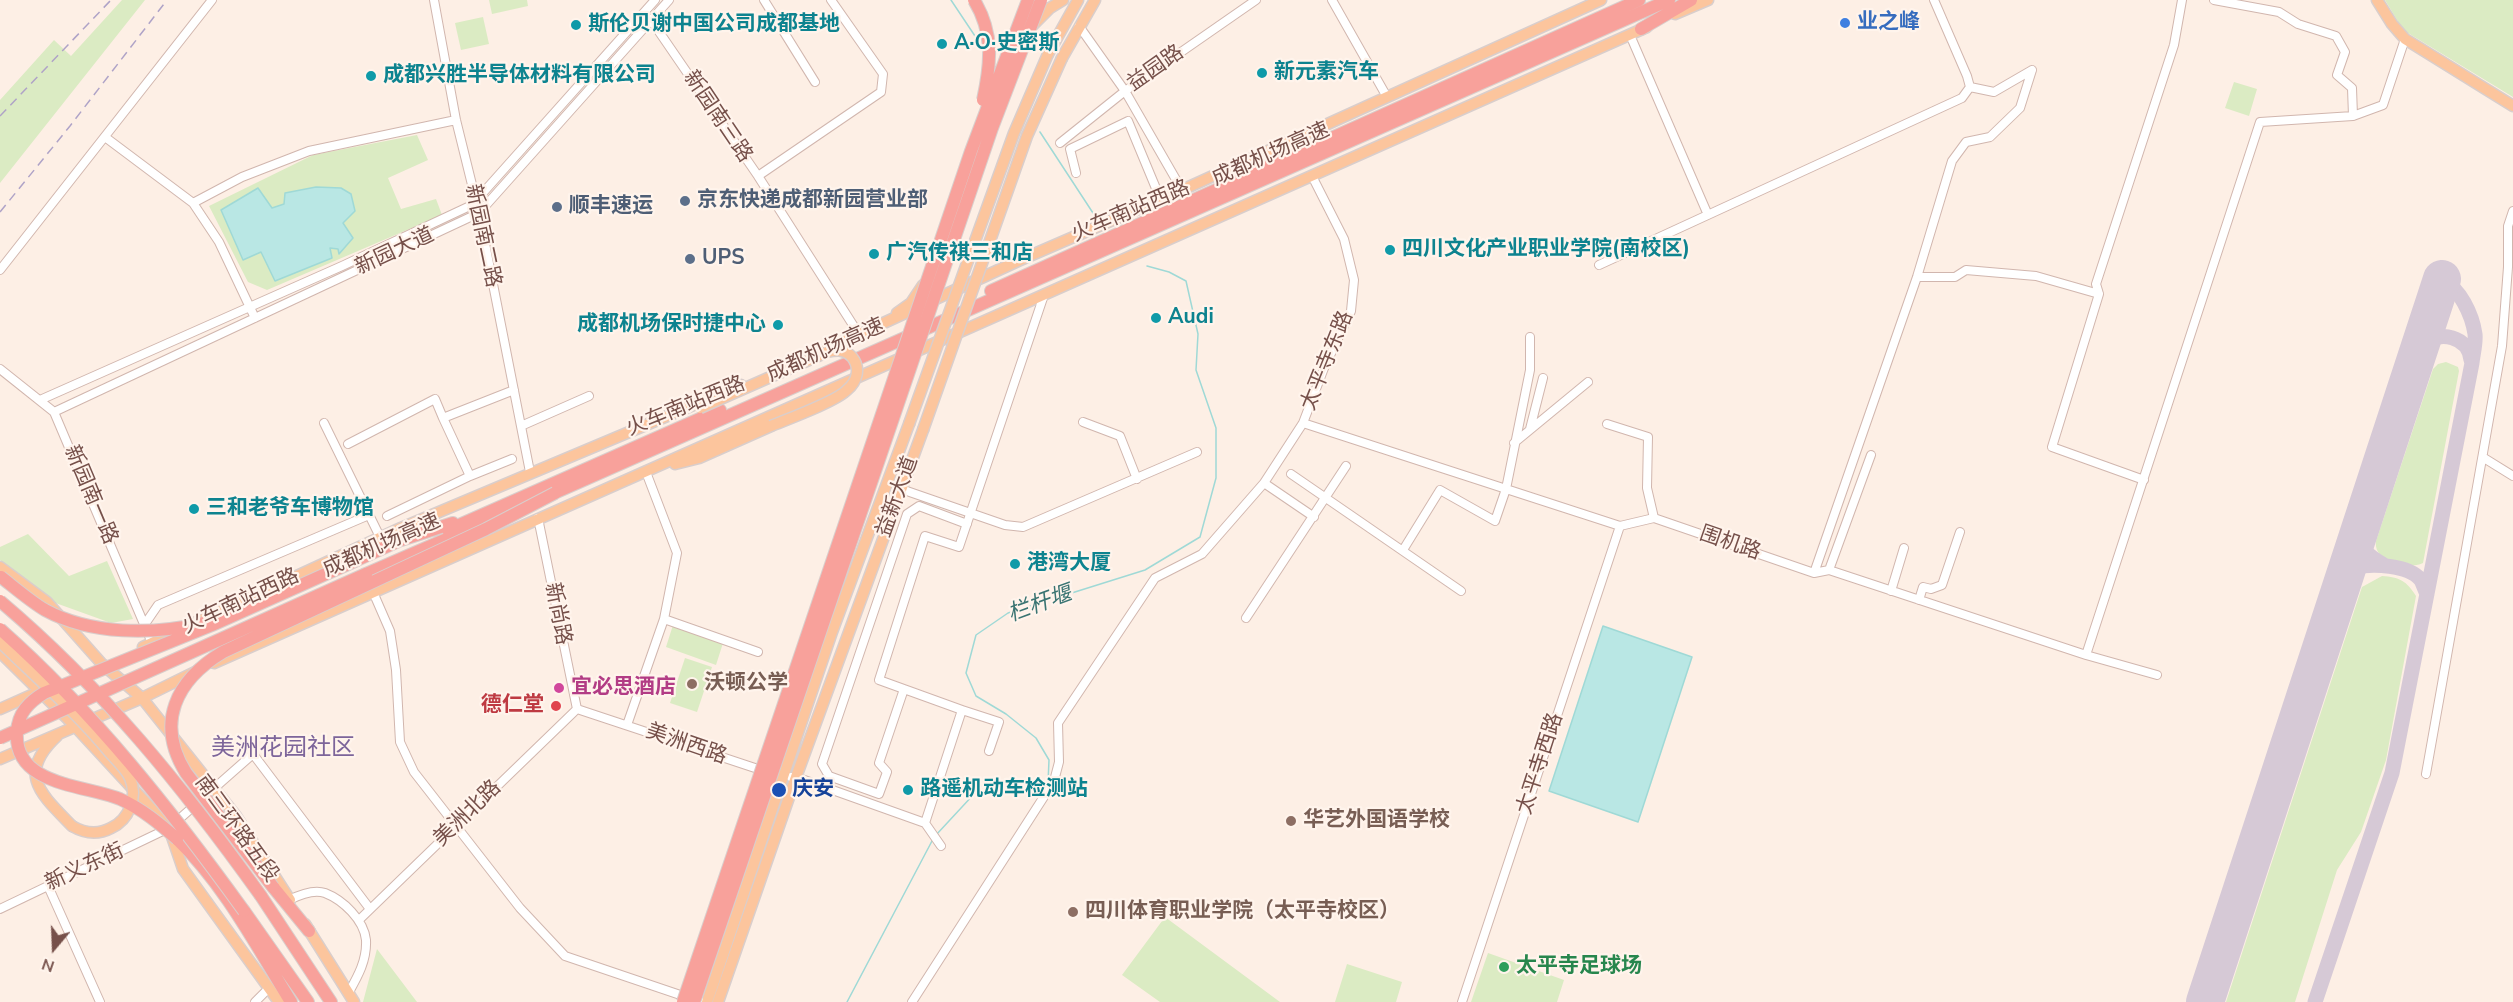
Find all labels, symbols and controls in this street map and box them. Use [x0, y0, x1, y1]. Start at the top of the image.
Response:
place label: 业之峰 [1857, 10, 1920, 36]
place label: 斯伦贝谢中国公司成都基地 [588, 12, 840, 38]
marker: 业之峰 [1838, 16, 1852, 30]
marker: 斯伦贝谢中国公司成都基地 [569, 18, 583, 32]
place label: A·O·史密斯 [954, 31, 1059, 57]
marker: A·O·史密斯 [935, 37, 949, 51]
street label: 益园路 [1123, 41, 1189, 97]
place label: 新元素汽车 [1274, 60, 1379, 86]
place label: 成都兴胜半导体材料有限公司 [383, 63, 656, 89]
street label: 新园南三路 [677, 66, 757, 168]
marker: 新元素汽车 [1255, 66, 1269, 80]
marker: 成都兴胜半导体材料有限公司 [364, 69, 378, 83]
street label: 成都机场高速 [1208, 118, 1334, 192]
street label: 火车南站西路 [1068, 176, 1194, 248]
street label: 新园南二路 [459, 182, 505, 290]
place label: 京东快递成都新园营业部 [697, 188, 928, 214]
place label: 顺丰速运 [569, 194, 653, 220]
marker: 京东快递成都新园营业部 [678, 194, 692, 208]
marker: 顺丰速运 [550, 200, 564, 214]
street label: 新园大道 [352, 223, 438, 281]
place label: 四川文化产业职业学院(南校区) [1402, 237, 1690, 263]
place label: 广汽传祺三和店 [886, 241, 1033, 267]
marker: 四川文化产业职业学院(南校区) [1383, 243, 1397, 257]
place label: UPS [702, 246, 744, 272]
marker: 广汽传祺三和店 [867, 247, 881, 261]
marker: UPS [683, 252, 697, 266]
place label: Audi [1168, 305, 1214, 331]
street label: 太平寺东路 [1297, 308, 1359, 414]
marker: Audi [1149, 311, 1163, 325]
place label: 成都机场保时捷中心 [577, 312, 766, 338]
street label: 成都机场高速 [763, 314, 889, 388]
marker: 成都机场保时捷中心 [771, 318, 785, 332]
street label: 火车南站西路 [623, 372, 749, 442]
street label: 新园南一路 [58, 442, 122, 548]
street label: 益新大道 [872, 453, 924, 541]
place label: 三和老爷车博物馆 [206, 496, 374, 522]
marker: 三和老爷车博物馆 [187, 502, 201, 516]
street label: 成都机场高速 [319, 509, 445, 583]
street label: 围机路 [1696, 522, 1764, 566]
place label: 港湾大厦 [1027, 551, 1111, 577]
marker: 港湾大厦 [1008, 557, 1022, 571]
street label: 火车南站西路 [179, 564, 303, 640]
street label: 新尚路 [539, 581, 575, 647]
water label: 栏杆堰 [1004, 581, 1076, 629]
place label: 沃顿公学 [704, 671, 788, 697]
place label: 宜必思酒店 [571, 675, 676, 701]
marker: 沃顿公学 [685, 677, 699, 691]
marker: 宜必思酒店 [552, 681, 566, 695]
place label: 德仁堂 [481, 693, 544, 719]
marker: 德仁堂 [549, 699, 563, 713]
street label: 太平寺西路 [1513, 710, 1569, 818]
street label: 美洲西路 [642, 719, 730, 771]
district label: 美洲花园社区 [211, 735, 355, 763]
street label: 南三环路五段 [189, 771, 283, 887]
street label: 美洲北路 [429, 776, 507, 852]
place label: 庆安 [792, 777, 834, 803]
place label: 路遥机动车检测站 [920, 777, 1088, 803]
marker: 庆安 [770, 781, 788, 799]
marker: 路遥机动车检测站 [901, 783, 915, 797]
place label: 华艺外国语学校 [1303, 808, 1450, 834]
marker: 华艺外国语学校 [1284, 814, 1298, 828]
street label: 新义东街 [42, 839, 128, 897]
place label: 四川体育职业学院（太平寺校区） [1085, 899, 1400, 925]
marker: 四川体育职业学院（太平寺校区） [1066, 905, 1080, 919]
north arrow [24, 918, 84, 978]
text: N [39, 953, 57, 977]
place label: 太平寺足球场 [1516, 954, 1642, 980]
marker: 太平寺足球场 [1497, 960, 1511, 974]

